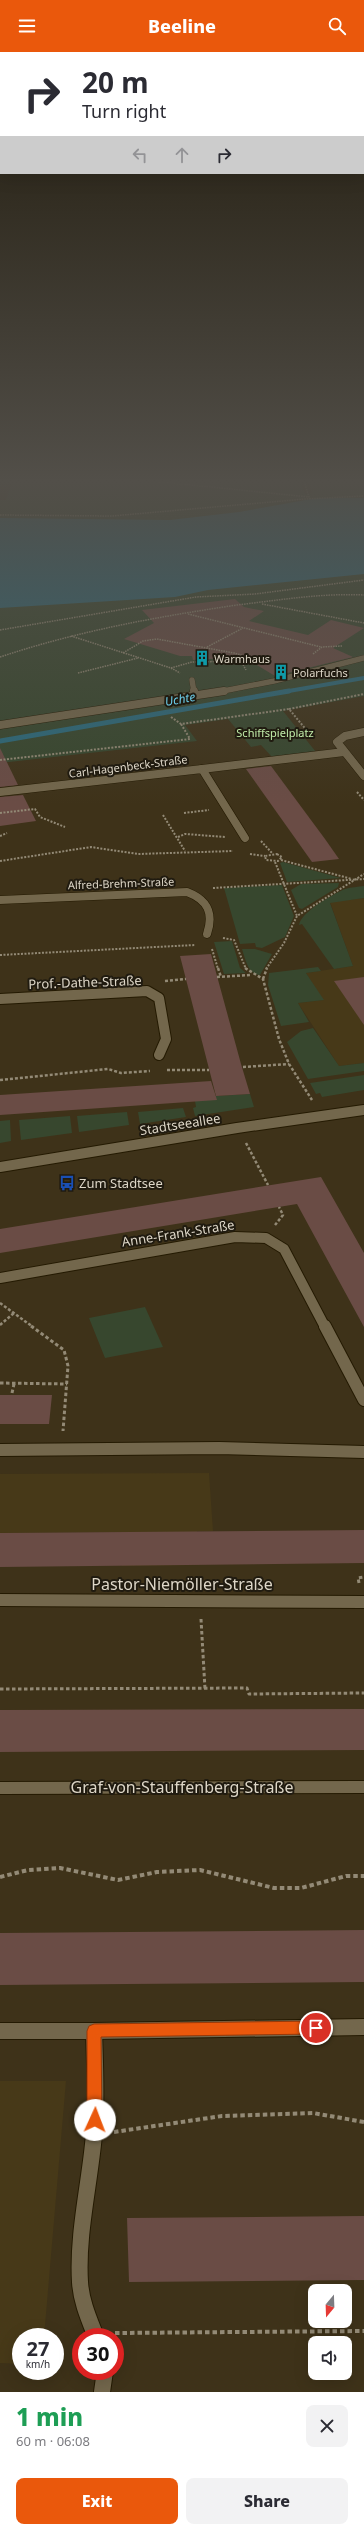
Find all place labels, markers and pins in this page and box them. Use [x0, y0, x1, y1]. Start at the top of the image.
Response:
building icon: Warmhaus [193, 649, 211, 667]
place label: Warmhaus [214, 651, 270, 666]
building icon: Polarfuchs [272, 663, 290, 681]
place label: Polarfuchs [293, 665, 348, 680]
bus stop icon: Zum Stadtsee [58, 1174, 76, 1192]
place label: Zum Stadtsee [79, 1174, 163, 1192]
pin [299, 2011, 333, 2045]

